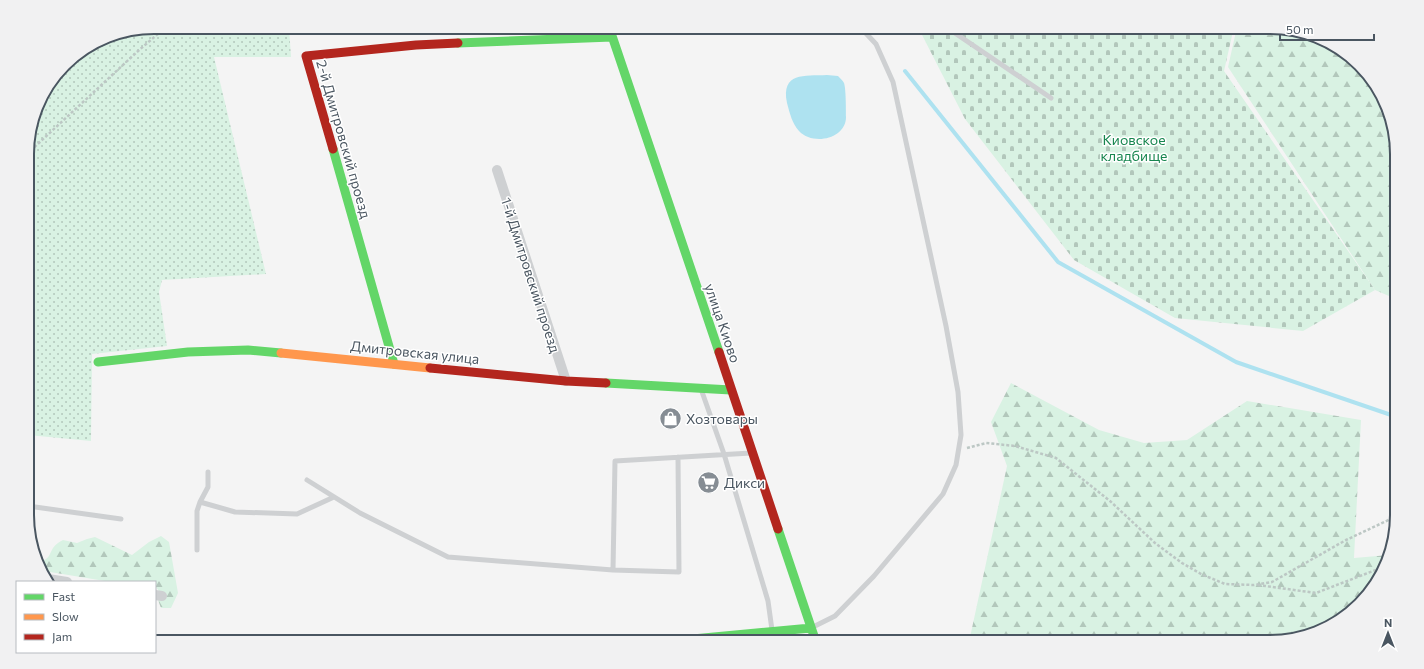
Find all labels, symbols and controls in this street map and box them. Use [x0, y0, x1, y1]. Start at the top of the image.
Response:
scale bar [1280, 16, 1374, 42]
text: 50 m [1286, 22, 1314, 36]
street label: 2-й Дмитровский проезд [313, 58, 375, 220]
park label: Киовское кладбище [1101, 131, 1167, 164]
street label: 1-й Дмитровский проезд [498, 195, 564, 355]
street label: улица Киово [702, 281, 744, 365]
street label: Дмитровская улица [350, 337, 480, 367]
shop icon: Хозтовары [657, 405, 683, 431]
place label: Хозтовары [686, 410, 758, 427]
supermarket icon: Дикси [696, 469, 722, 495]
place label: Дикси [724, 474, 765, 491]
legend [16, 581, 156, 653]
text: Fast [52, 589, 75, 603]
text: Slow [52, 609, 79, 623]
north arrow [1368, 613, 1408, 653]
text: N [1384, 616, 1392, 629]
text: Jam [52, 629, 72, 644]

